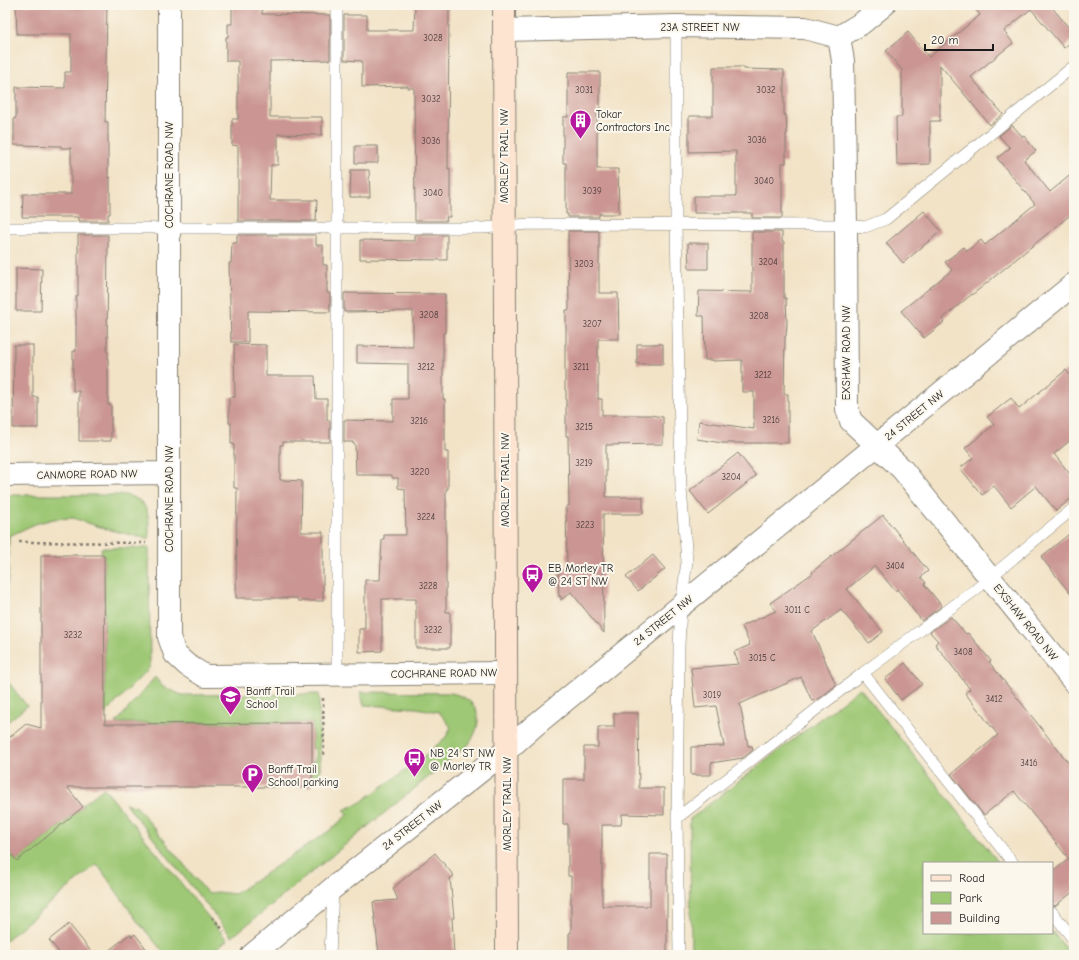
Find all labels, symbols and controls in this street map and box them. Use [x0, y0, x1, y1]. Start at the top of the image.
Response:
street label: 23A STREET NW [660, 21, 740, 34]
scale bar [925, 26, 993, 52]
house number: 3028 [423, 33, 443, 43]
text: 20 m [931, 33, 959, 47]
house number: 3031 [575, 85, 594, 95]
house number: 3032 [756, 85, 776, 95]
house number: 3032 [421, 94, 441, 104]
building icon: Tokar Contractors Inc [567, 107, 593, 140]
street label: MORLEY TRAIL NW [498, 108, 511, 203]
place label: Tokar Contractors Inc [596, 108, 671, 134]
street label: COCHRANE ROAD NW [163, 121, 176, 228]
house number: 3036 [747, 135, 767, 145]
house number: 3036 [421, 136, 441, 146]
house number: 3040 [754, 176, 774, 186]
house number: 3039 [582, 186, 602, 196]
house number: 3040 [423, 188, 443, 198]
house number: 3204 [758, 257, 778, 267]
house number: 3203 [574, 259, 594, 269]
street label: EXSHAW ROAD NW [840, 305, 853, 400]
house number: 3208 [419, 310, 439, 320]
house number: 3208 [749, 311, 769, 321]
house number: 3207 [583, 319, 602, 329]
house number: 3212 [417, 362, 435, 372]
house number: 3211 [573, 362, 590, 372]
house number: 3212 [754, 370, 772, 380]
street label: 24 STREET NW [882, 387, 947, 443]
house number: 3216 [762, 415, 780, 425]
house number: 3216 [410, 416, 428, 426]
house number: 3215 [575, 422, 593, 432]
street label: MORLEY TRAIL NW [499, 432, 512, 527]
street label: COCHRANE ROAD NW [163, 445, 176, 552]
house number: 3219 [575, 458, 593, 468]
street label: CANMORE ROAD NW [36, 467, 138, 482]
house number: 3220 [410, 467, 430, 477]
house number: 3204 [721, 472, 741, 482]
house number: 3224 [417, 512, 435, 522]
house number: 3223 [576, 520, 594, 530]
bus stop icon: EB Morley TR @ 24 ST NW [520, 561, 546, 594]
house number: 3404 [886, 561, 904, 571]
place label: EB Morley TR @ 24 ST NW [548, 562, 614, 588]
house number: 3228 [419, 581, 438, 591]
street label: EXSHAW ROAD NW [991, 581, 1061, 664]
street label: 24 STREET NW [631, 592, 696, 648]
house number: 3011 C [784, 605, 810, 615]
house number: 3232 [424, 625, 443, 635]
house number: 3232 [64, 630, 83, 640]
house number: 3408 [953, 647, 973, 657]
house number: 3015 C [748, 653, 776, 663]
street label: COCHRANE ROAD NW [391, 666, 498, 681]
school or university icon: Banff Trail School [218, 684, 244, 717]
place label: Banff Trail School [246, 685, 295, 711]
house number: 3019 [703, 690, 721, 700]
house number: 3412 [985, 694, 1003, 704]
bus stop icon: NB 24 ST NW @ Morley TR [401, 746, 427, 779]
place label: NB 24 ST NW @ Morley TR [430, 747, 495, 773]
street label: MORLEY TRAIL NW [501, 756, 514, 851]
house number: 3416 [1020, 758, 1038, 768]
parking icon: Banff Trail School parking [239, 762, 265, 795]
place label: Banff Trail School parking [268, 763, 339, 789]
street label: 24 STREET NW [380, 798, 445, 853]
legend [923, 862, 1053, 934]
text: Road [959, 871, 985, 885]
text: Park [959, 891, 982, 905]
text: Building [959, 911, 1000, 925]

